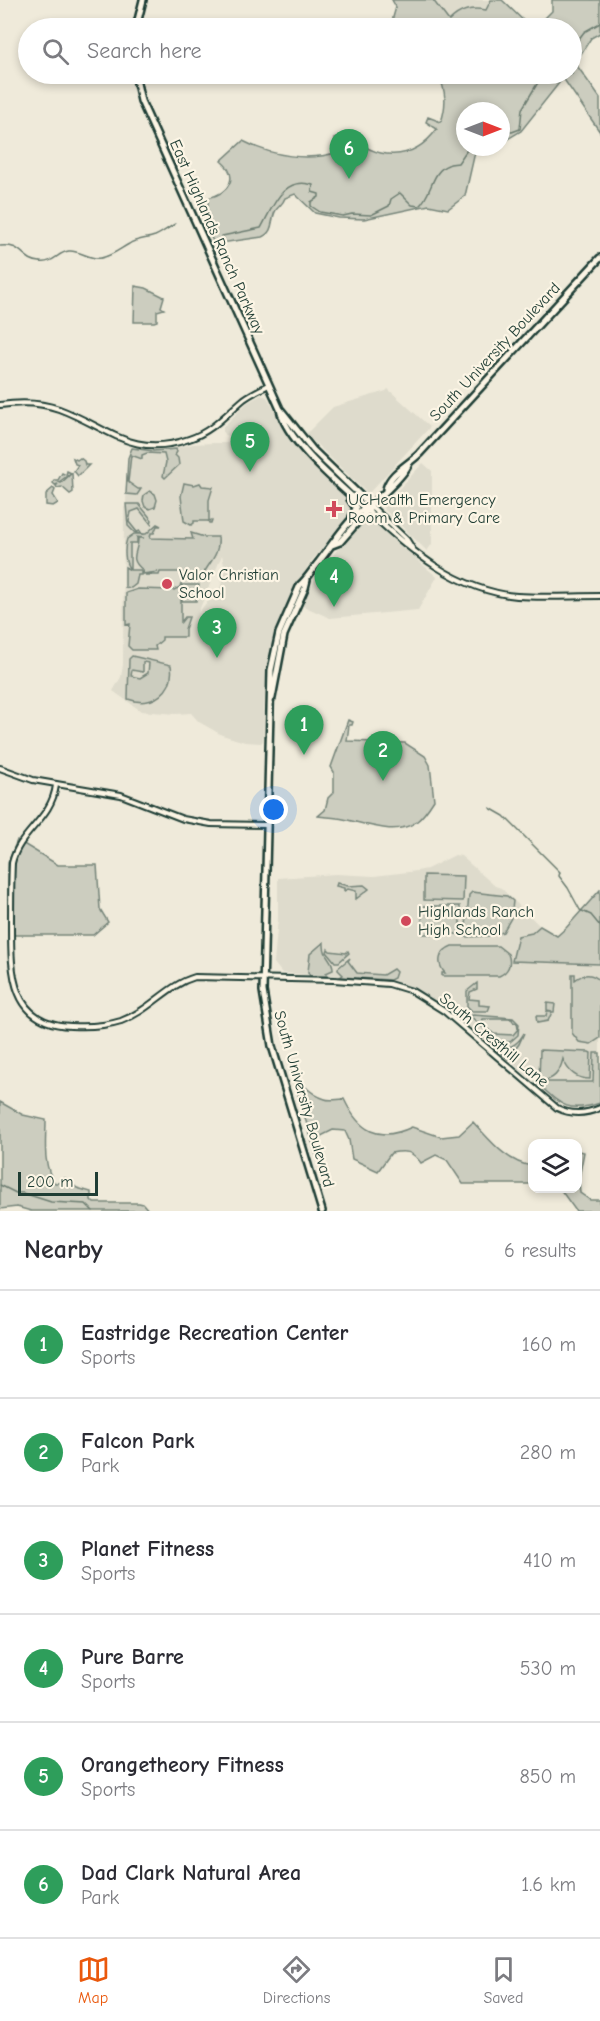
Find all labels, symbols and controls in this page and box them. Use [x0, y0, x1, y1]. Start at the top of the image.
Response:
search box [18, 18, 582, 84]
icon: search [39, 35, 72, 68]
text: Search here [87, 38, 202, 64]
north arrow [456, 102, 510, 156]
pin: 6 [330, 130, 368, 179]
street label: East Highlands Ranch Parkway [166, 137, 269, 338]
street label: South University Boulevard [426, 279, 564, 425]
pin: 5 [230, 422, 270, 472]
place label: UCHealth Emergency Room & Primary Care [348, 491, 500, 527]
marker: UCHealth Emergency Room & Primary Care [325, 500, 343, 518]
pin: 4 [314, 558, 354, 607]
place label: Valor Christian School [179, 566, 279, 602]
marker: Valor Christian School [160, 577, 174, 591]
pin: 3 [198, 608, 236, 658]
pin: 1 [284, 706, 324, 755]
pin: 2 [364, 732, 403, 781]
your location [259, 795, 288, 824]
place label: Highlands Ranch High School [418, 903, 534, 939]
marker: Highlands Ranch High School [399, 914, 413, 928]
street label: South Cresthill Lane [436, 989, 552, 1091]
street label: South University Boulevard [270, 1009, 338, 1189]
map controls [528, 1139, 582, 1193]
button: layers [528, 1139, 582, 1193]
scale bar [18, 1169, 98, 1196]
text: 200 m [27, 1173, 73, 1191]
text: Nearby [24, 1235, 103, 1265]
text: 6 results [504, 1239, 576, 1262]
text: Eastridge Recreation Center [81, 1320, 348, 1346]
text: 1 [40, 1333, 47, 1356]
text: 160 m [522, 1333, 576, 1356]
text: Sports [81, 1346, 135, 1369]
text: Falcon Park [81, 1428, 195, 1454]
text: 2 [39, 1441, 48, 1464]
text: 280 m [520, 1441, 576, 1464]
text: Park [81, 1454, 119, 1477]
text: Planet Fitness [81, 1536, 214, 1562]
text: 3 [39, 1549, 48, 1572]
text: 410 m [523, 1549, 576, 1572]
text: Sports [81, 1562, 135, 1585]
text: Pure Barre [81, 1644, 184, 1670]
text: 4 [39, 1657, 48, 1680]
text: 530 m [520, 1657, 576, 1680]
text: Sports [81, 1670, 135, 1693]
text: Orangetheory Fitness [81, 1752, 284, 1778]
text: 5 [38, 1765, 49, 1788]
text: 850 m [519, 1765, 576, 1788]
text: Sports [81, 1778, 135, 1801]
text: Dad Clark Natural Area [81, 1860, 301, 1886]
text: 6 [38, 1873, 49, 1896]
text: 1.6 km [521, 1873, 576, 1896]
text: Park [81, 1886, 119, 1909]
tab: Map [77, 1953, 110, 2007]
tab: Directions [263, 1953, 330, 2007]
tab: Saved [483, 1953, 523, 2007]

